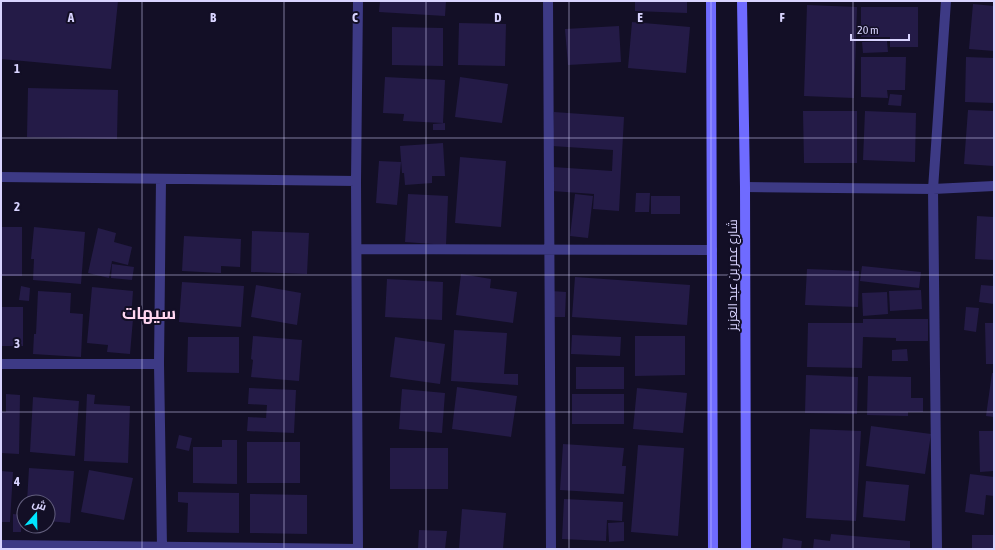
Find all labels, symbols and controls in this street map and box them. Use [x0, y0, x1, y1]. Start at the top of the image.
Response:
text: A [67, 10, 75, 25]
text: B [210, 10, 217, 25]
text: C [352, 10, 358, 25]
text: D [494, 10, 502, 25]
text: E [637, 10, 643, 25]
text: F [779, 10, 785, 25]
scale bar [851, 16, 909, 42]
text: 20 m [857, 23, 879, 37]
text: 1 [14, 61, 20, 76]
text: 2 [14, 199, 20, 214]
street label: شارع عمر بن عبد العزيز [725, 219, 741, 332]
district label: سيهات [122, 303, 176, 324]
text: 3 [14, 336, 20, 351]
text: 4 [13, 474, 20, 489]
north arrow [16, 494, 56, 534]
text: ش [30, 497, 48, 514]

